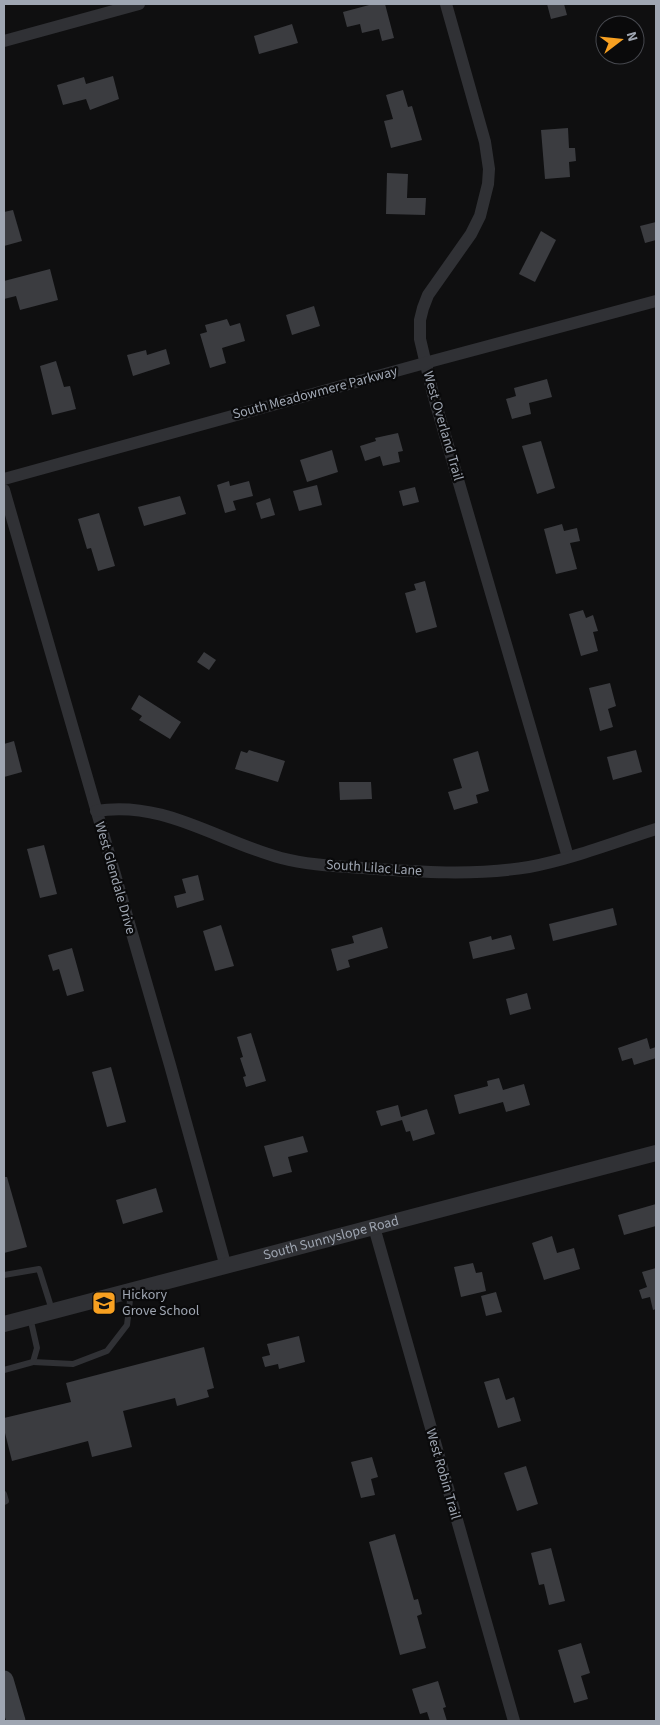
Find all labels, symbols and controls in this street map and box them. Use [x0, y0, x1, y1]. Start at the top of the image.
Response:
north arrow [595, 15, 645, 65]
text: N [621, 29, 642, 44]
street label: South Meadowmere Parkway [230, 361, 400, 425]
street label: West Overland Trail [418, 369, 468, 483]
street label: West Glendale Drive [89, 819, 141, 937]
street label: South Lilac Lane [325, 855, 423, 881]
street label: South Sunnyslope Road [261, 1211, 401, 1266]
place label: Hickory Grove School [122, 1285, 200, 1321]
school or university icon: Hickory Grove School [91, 1290, 117, 1316]
street label: West Robin Trail [420, 1426, 466, 1522]

